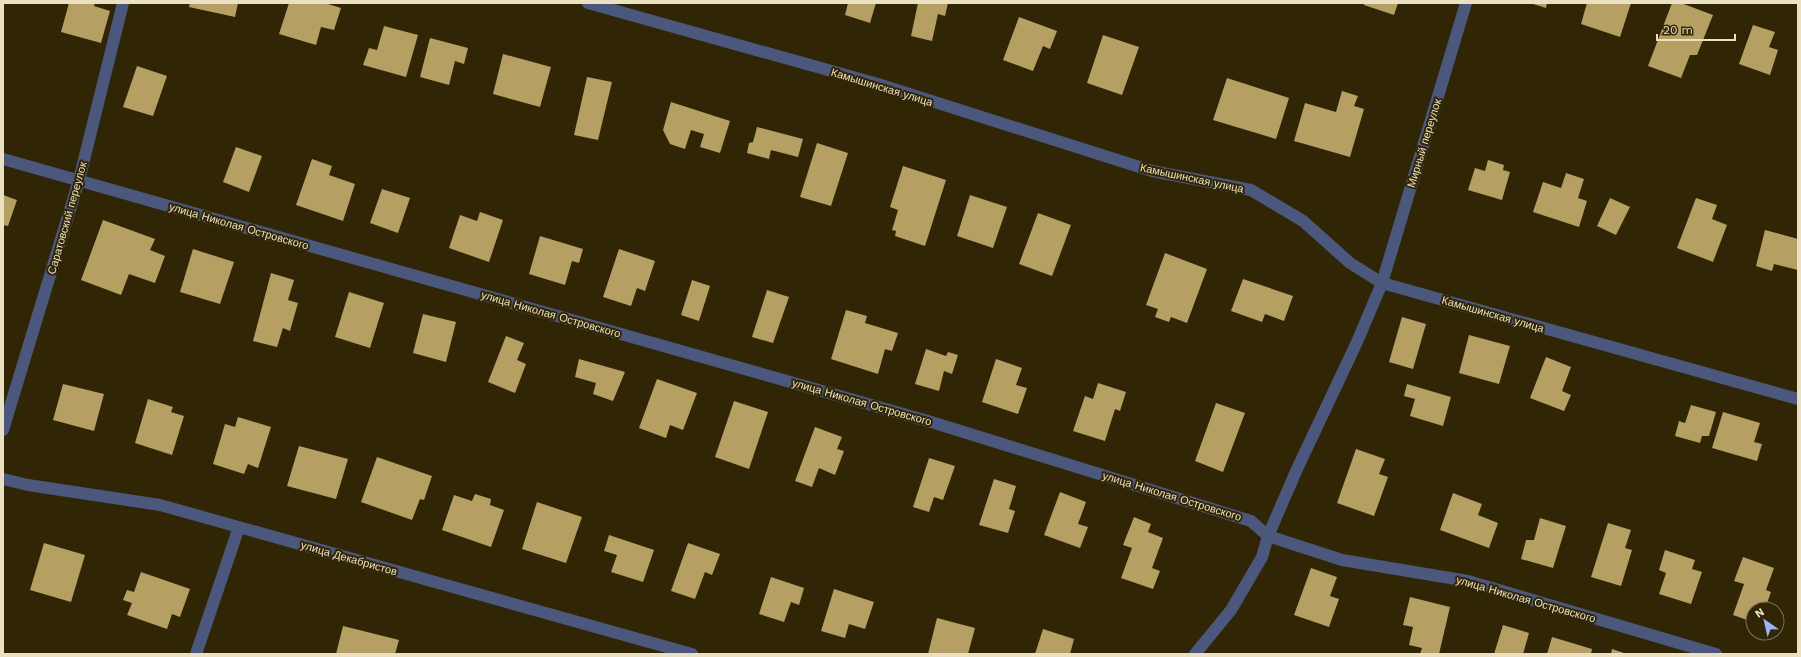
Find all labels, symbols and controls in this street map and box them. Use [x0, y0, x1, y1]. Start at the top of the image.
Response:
scale bar [1657, 16, 1735, 42]
text: 20 m [1663, 23, 1693, 37]
street label: Камышинская улица [829, 66, 935, 109]
street label: Мирный переулок [1405, 97, 1444, 189]
street label: Саратовский переулок [45, 160, 90, 276]
street label: Камышинская улица [1139, 161, 1246, 196]
street label: улица Николая Островского [168, 200, 310, 253]
street label: улица Николая Островского [480, 288, 622, 341]
street label: Камышинская улица [1440, 294, 1546, 336]
street label: улица Николая Островского [791, 376, 933, 429]
street label: улица Николая Островского [1101, 469, 1243, 524]
street label: улица Декабристов [299, 538, 399, 579]
street label: улица Николая Островского [1455, 573, 1597, 626]
north arrow [1745, 601, 1785, 641]
text: N [1753, 605, 1767, 621]

